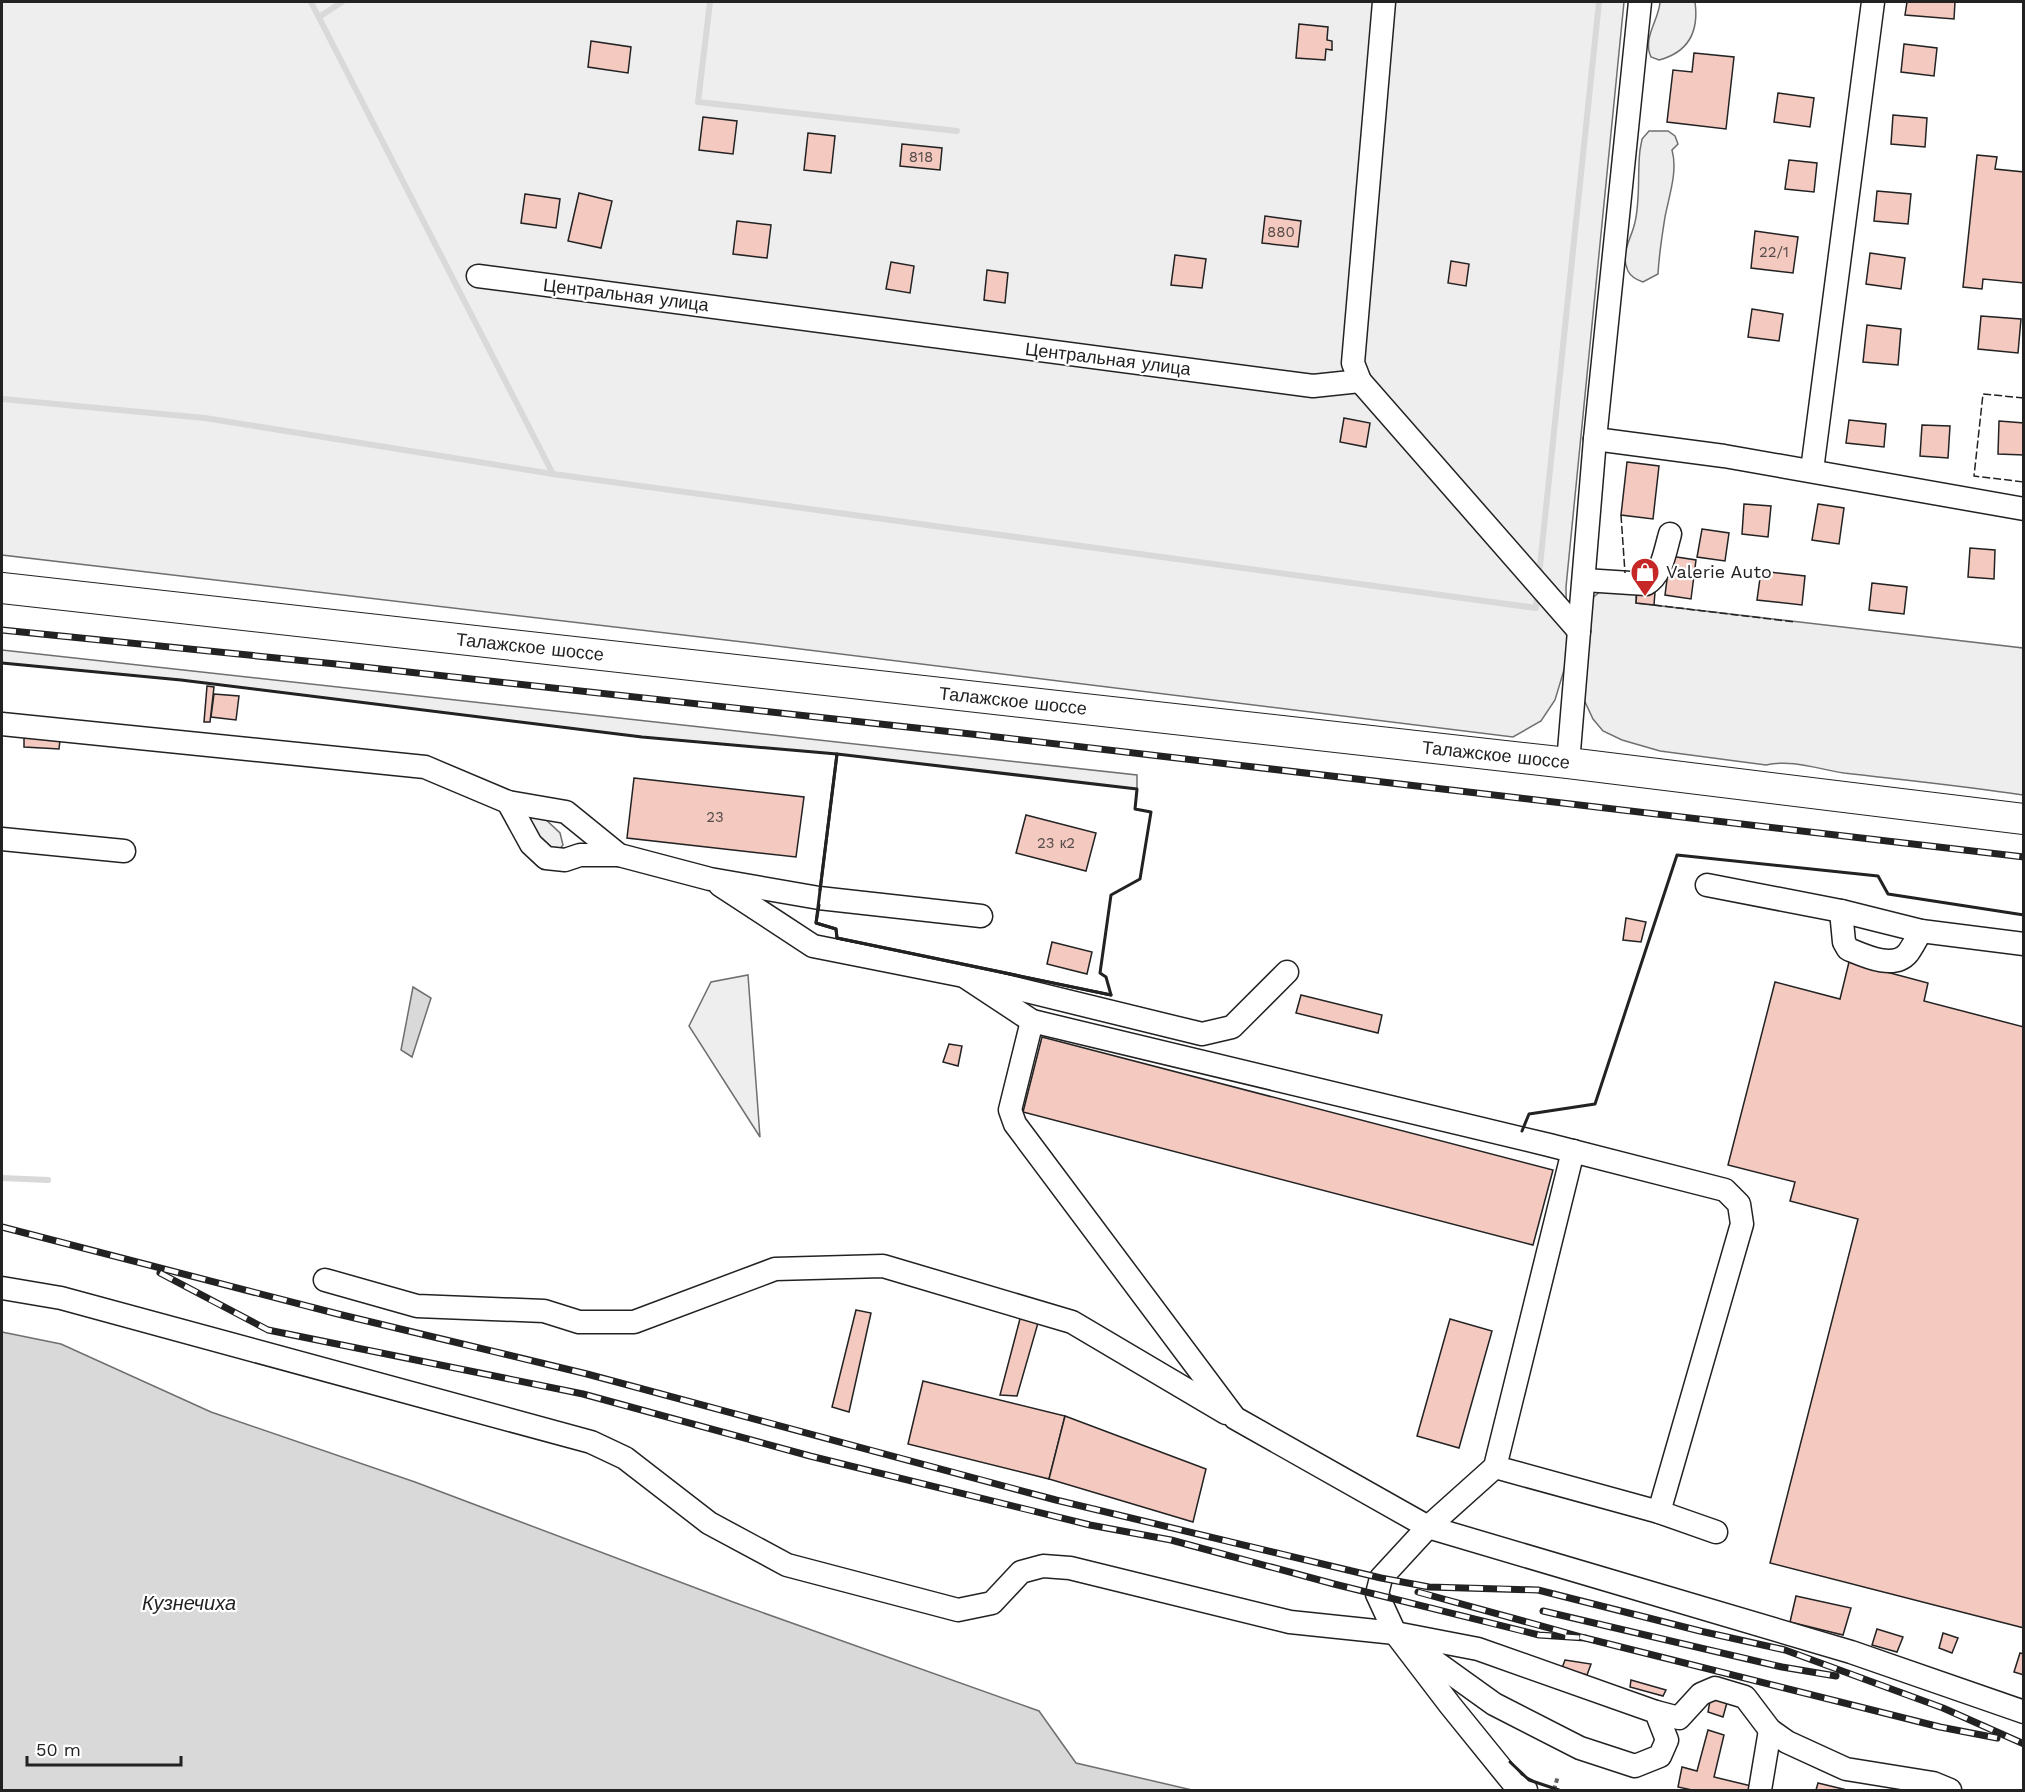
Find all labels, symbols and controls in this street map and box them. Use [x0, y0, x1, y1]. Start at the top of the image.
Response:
house number: 818 [909, 148, 933, 166]
house number: 880 [1267, 223, 1295, 241]
house number: 22/1 [1759, 243, 1789, 261]
street label: Центральная улица [542, 274, 711, 315]
street label: Центральная улица [1024, 338, 1193, 379]
shop icon: Valerie Auto [1629, 556, 1661, 598]
place label: Valerie Auto [1666, 561, 1772, 582]
street label: Талажское шоссе [455, 628, 605, 665]
street label: Талажское шоссе [938, 682, 1088, 719]
street label: Талажское шоссе [1421, 736, 1571, 773]
house number: 23 [706, 808, 724, 826]
house number: 23 к2 [1037, 834, 1075, 852]
water label: Кузнечиха [142, 1591, 236, 1615]
scale bar [27, 1729, 182, 1767]
text: 50 m [36, 1739, 81, 1760]

